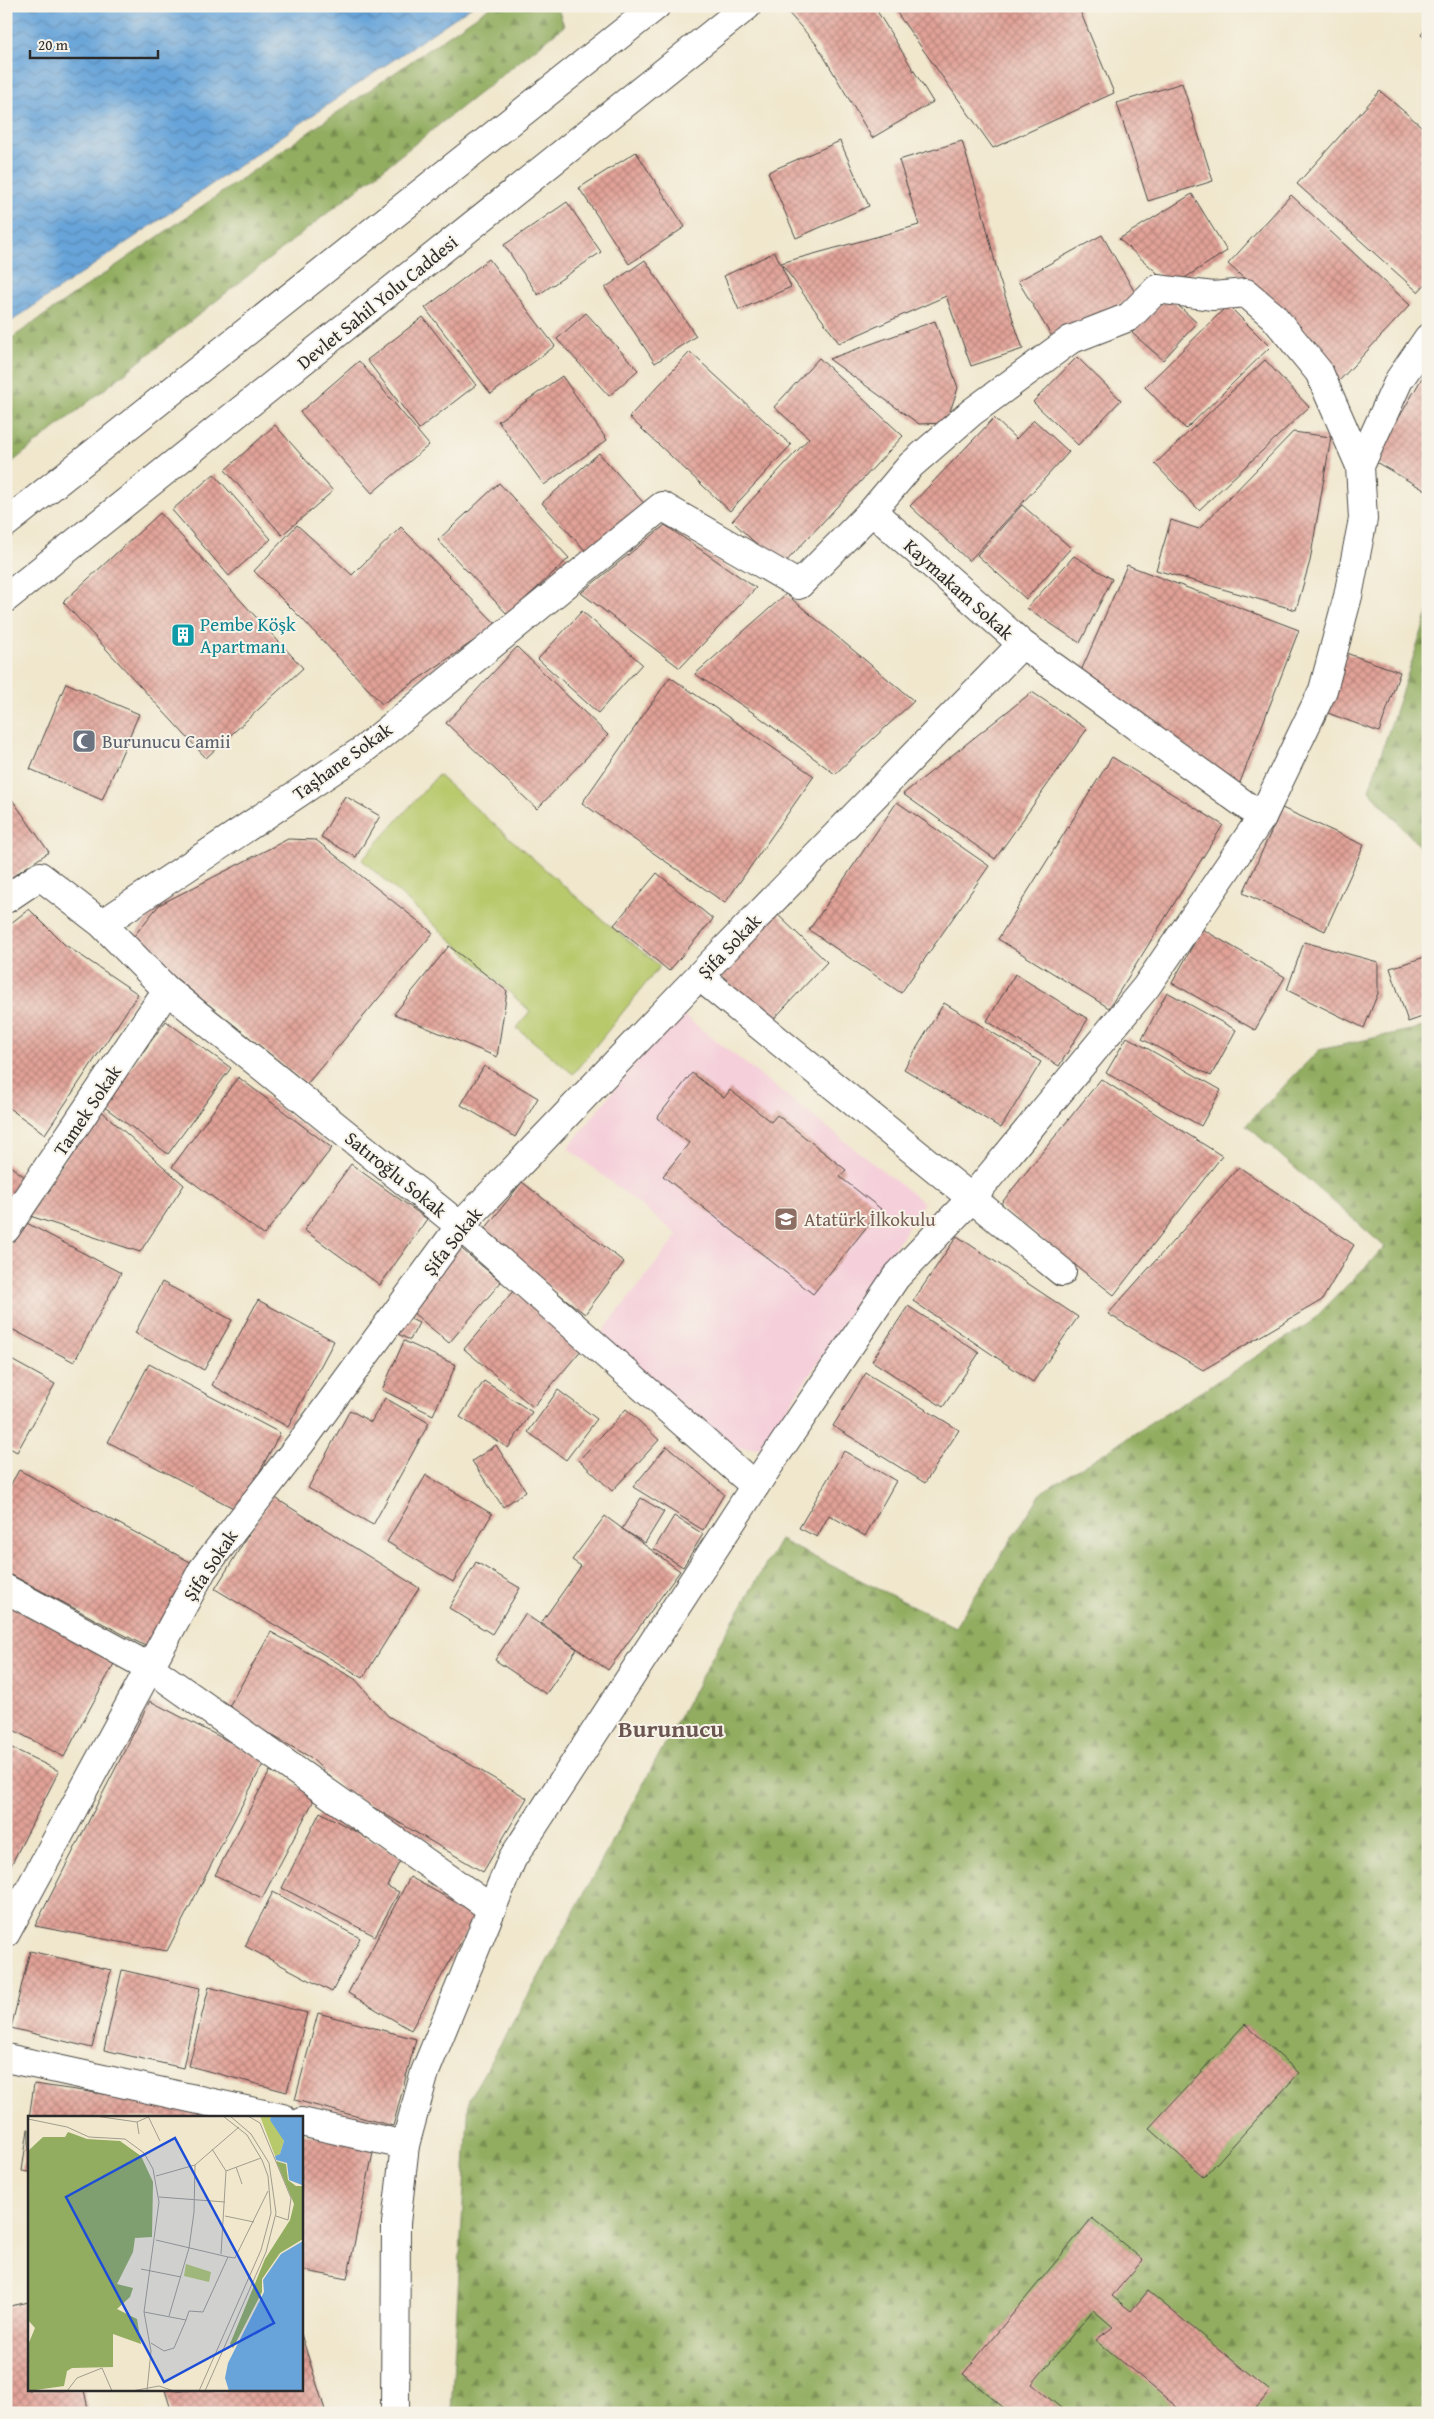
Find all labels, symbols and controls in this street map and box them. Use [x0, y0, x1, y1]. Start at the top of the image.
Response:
scale bar [30, 28, 158, 60]
text: 20 m [38, 34, 69, 55]
street label: Devlet Sahil Yolu Caddesi [290, 228, 464, 376]
street label: Kaymakam Sokak [898, 532, 1021, 646]
place label: Pembe Köşk Apartmanı [200, 610, 296, 660]
building icon: Pembe Köşk Apartmanı [170, 622, 196, 648]
street label: Taşhane Sokak [286, 715, 398, 807]
place label: Burunucu Camii [102, 727, 231, 755]
mosque icon: Burunucu Camii [71, 728, 97, 754]
street label: Şifa Sokak [691, 907, 767, 985]
street label: Tamek Sokak [46, 1059, 128, 1161]
street label: Satıroğlu Sokak [339, 1124, 453, 1224]
street label: Şifa Sokak [416, 1200, 489, 1281]
place label: Atatürk İlkokulu [804, 1205, 936, 1233]
school or university icon: Atatürk İlkokulu [773, 1206, 799, 1232]
street label: Şifa Sokak [176, 1523, 244, 1606]
district label: Burunucu [618, 1711, 724, 1746]
inset map [28, 2116, 302, 2392]

